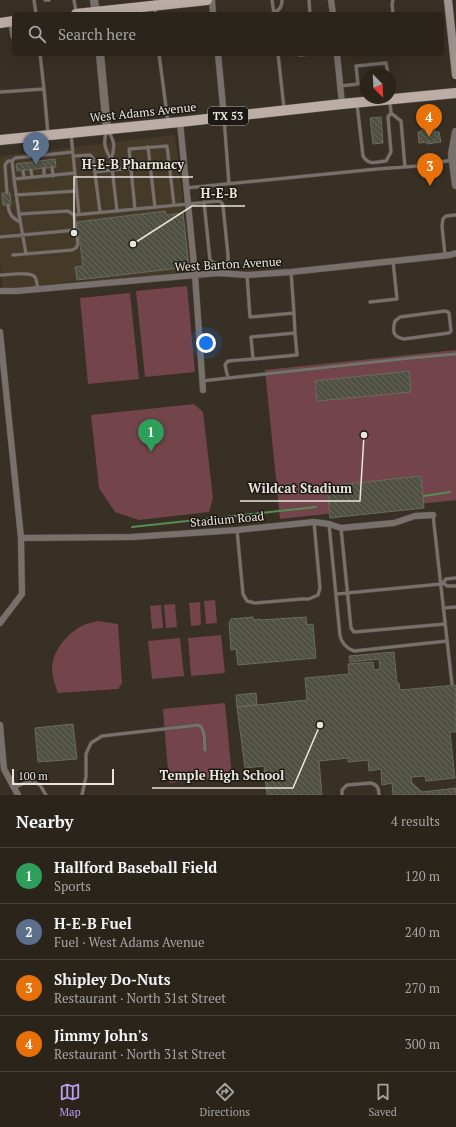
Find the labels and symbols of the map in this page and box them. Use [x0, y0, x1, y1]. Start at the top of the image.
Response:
north arrow [360, 68, 396, 104]
street label: West Adams Avenue [89, 99, 197, 125]
pin: 4 [416, 104, 442, 137]
road number: TX 53 [208, 107, 248, 125]
pin: 2 [23, 132, 49, 165]
callout: H-E-B Pharmacy [74, 152, 193, 177]
pin: 3 [417, 153, 443, 186]
text: H-E-B Pharmacy [82, 155, 185, 173]
callout: H-E-B [192, 181, 245, 206]
text: H-E-B [200, 184, 238, 202]
street label: West Barton Avenue [174, 254, 282, 274]
your location [196, 333, 216, 353]
pin: 1 [138, 419, 164, 452]
callout: Wildcat Stadium [240, 476, 360, 501]
text: Wildcat Stadium [248, 479, 352, 497]
street label: Stadium Road [189, 508, 265, 530]
callout: Temple High School [152, 763, 293, 788]
text: Temple High School [160, 766, 284, 784]
scale bar [12, 767, 114, 786]

